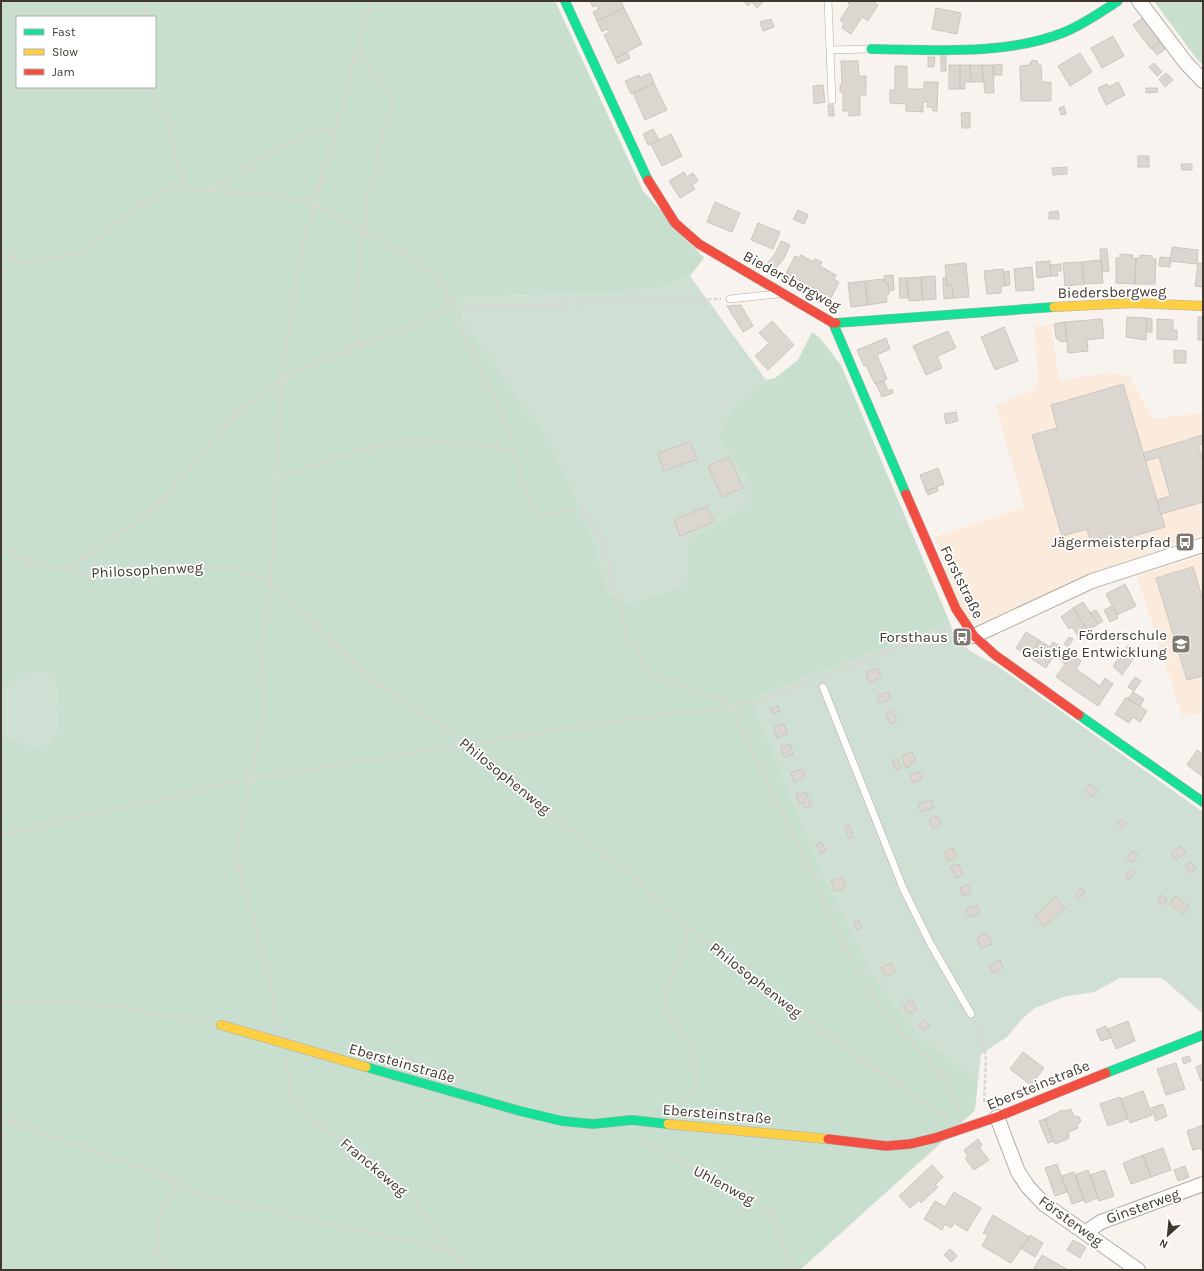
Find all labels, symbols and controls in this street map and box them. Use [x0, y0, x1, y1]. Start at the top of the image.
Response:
legend [16, 16, 156, 88]
text: Fast [52, 25, 76, 39]
text: Slow [52, 45, 78, 59]
text: Jam [52, 65, 75, 79]
street label: Biedersbergweg [740, 247, 844, 315]
street label: Biedersbergweg [1058, 282, 1167, 302]
bus stop icon: Jägermeisterpfad [1174, 531, 1196, 553]
place label: Jägermeisterpfad [1051, 533, 1171, 551]
street label: Forststraße [937, 543, 987, 621]
street label: Philosophenweg [91, 558, 204, 582]
bus stop icon: Forsthaus [951, 626, 973, 648]
place label: Förderschule Geistige Entwicklung [1022, 626, 1168, 661]
place label: Forsthaus [879, 628, 948, 646]
school or university icon: Förderschule Geistige Entwicklung [1170, 633, 1192, 655]
street label: Philosophenweg [456, 734, 555, 819]
street label: Philosophenweg [706, 938, 806, 1022]
street label: Ebersteinstraße [347, 1039, 457, 1087]
street label: Ebersteinstraße [984, 1056, 1092, 1114]
street label: Ebersteinstraße [662, 1100, 772, 1128]
street label: Franckeweg [337, 1134, 411, 1200]
street label: Uhlenweg [690, 1161, 758, 1209]
street label: Ginsterweg [1104, 1184, 1183, 1228]
street label: Försterweg [1035, 1192, 1107, 1251]
north arrow [1148, 1215, 1188, 1255]
text: N [1157, 1236, 1170, 1251]

